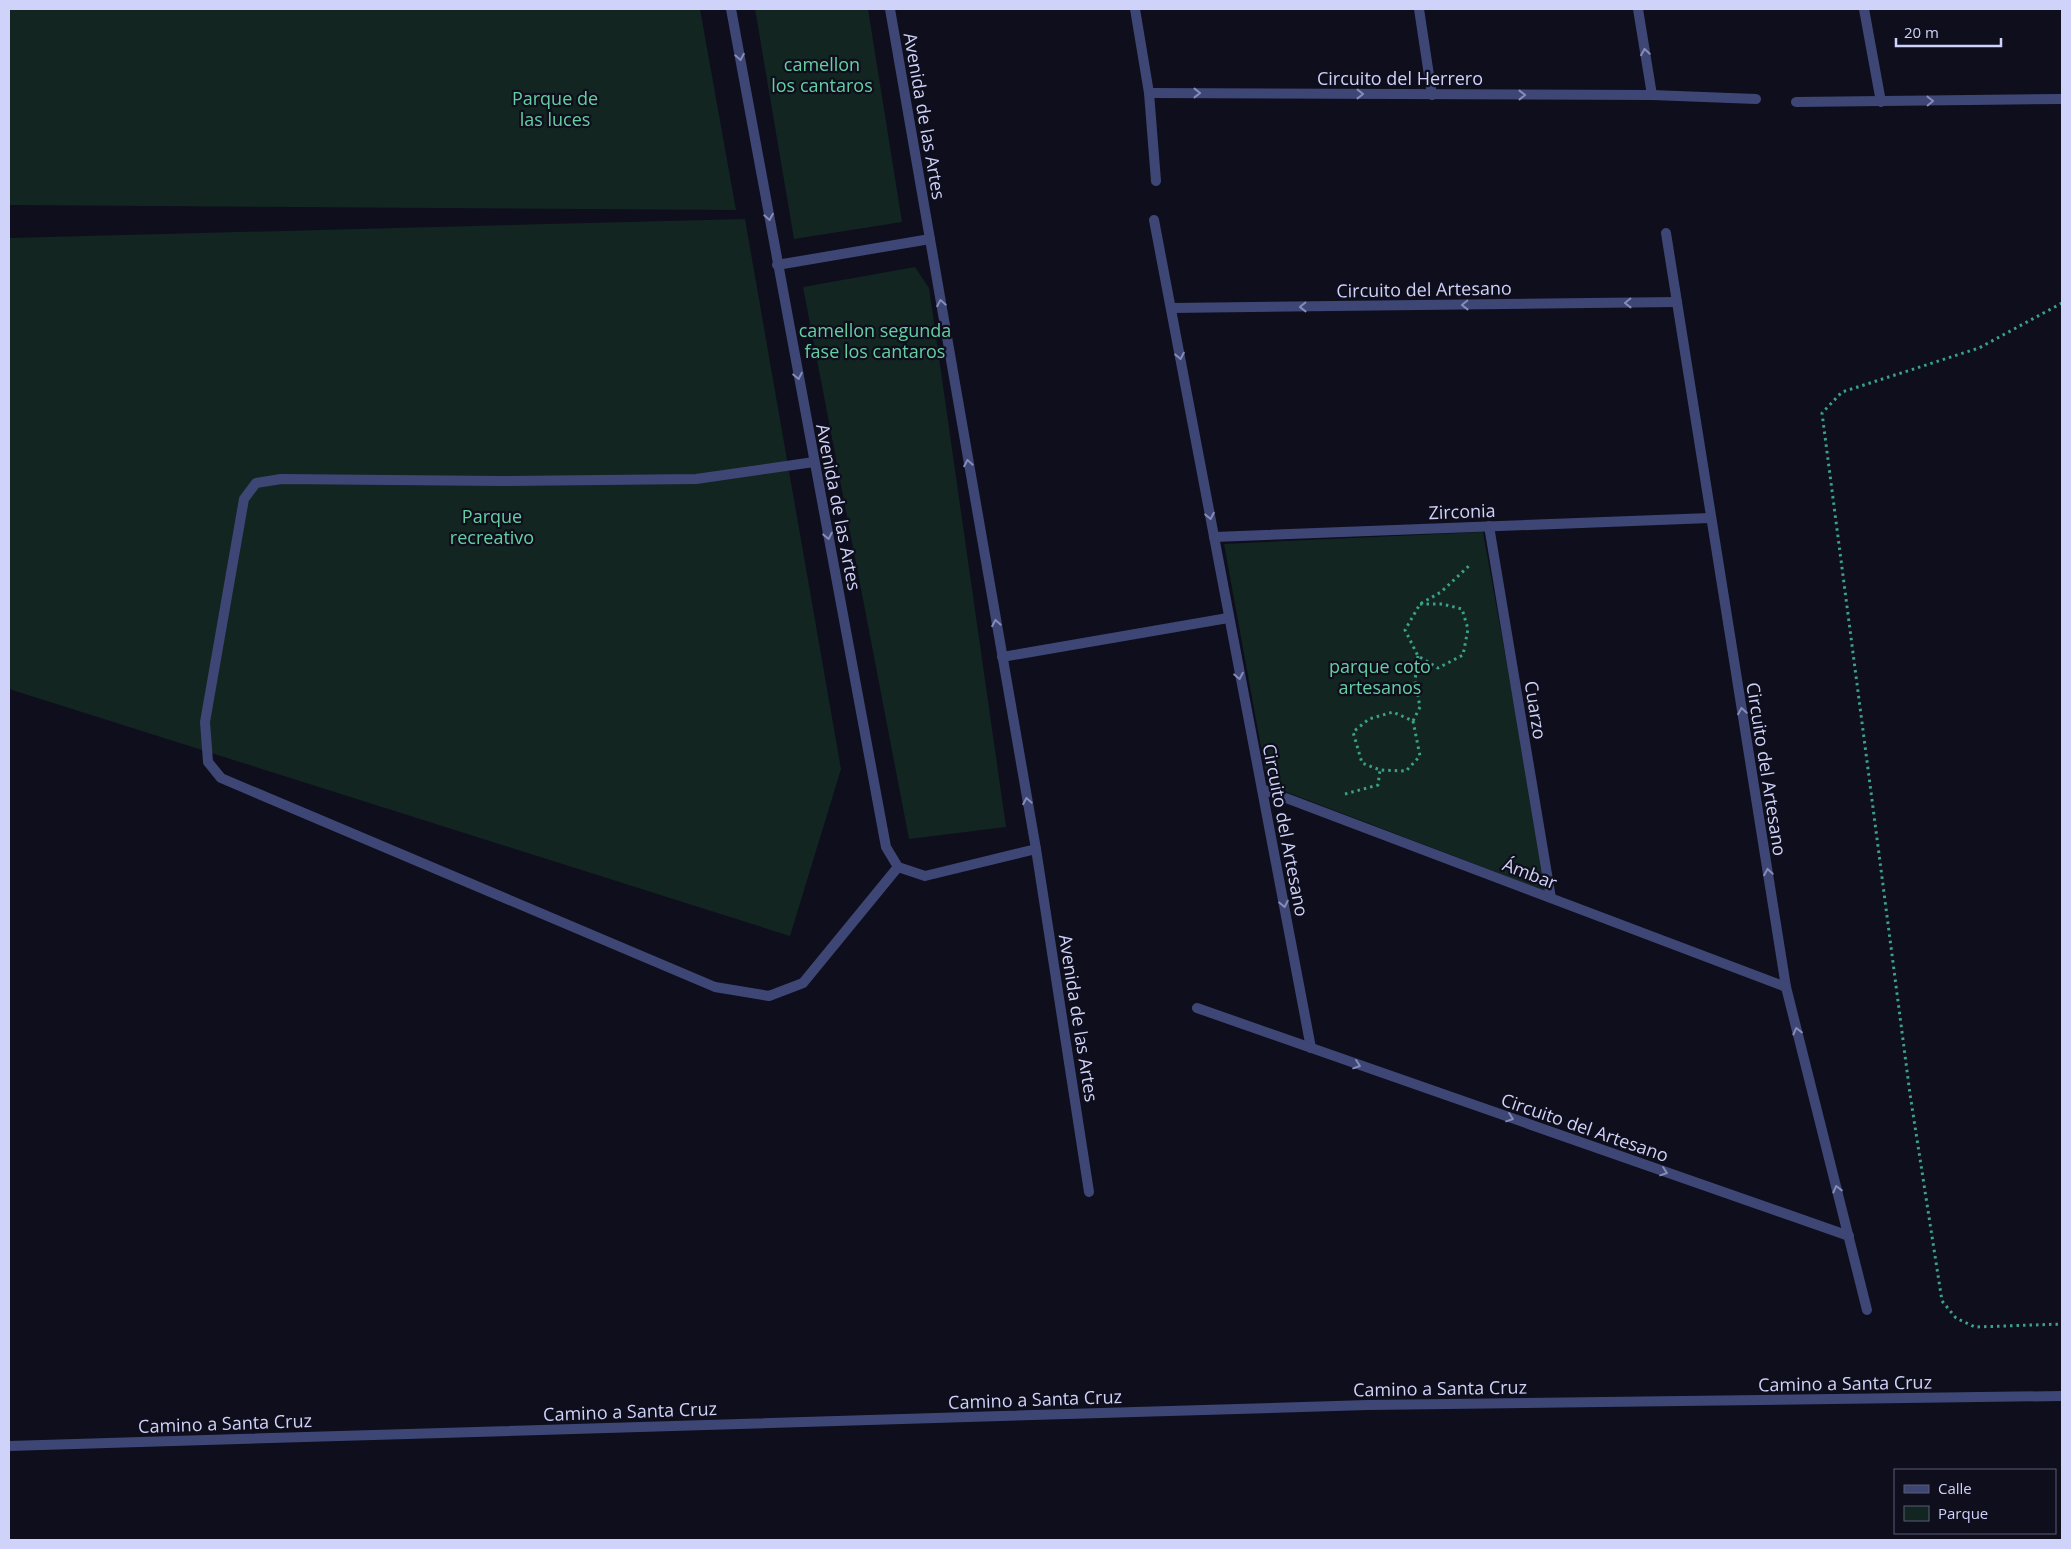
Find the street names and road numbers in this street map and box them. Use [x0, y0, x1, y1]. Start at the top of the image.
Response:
street label: Avenida de las Artes [898, 31, 952, 201]
street label: Circuito del Herrero [1317, 66, 1483, 90]
street label: Circuito del Artesano [1336, 275, 1512, 303]
street label: Avenida de las Artes [811, 422, 867, 592]
street label: Zirconia [1428, 498, 1496, 524]
street label: Cuarzo [1520, 679, 1552, 741]
street label: Circuito del Artesano [1741, 680, 1793, 858]
street label: Circuito del Artesano [1257, 742, 1315, 918]
street label: Ámbar [1499, 852, 1561, 895]
street label: Avenida de las Artes [1054, 933, 1104, 1103]
street label: Circuito del Artesano [1498, 1087, 1672, 1167]
street label: Camino a Santa Cruz [1758, 1369, 1932, 1397]
street label: Camino a Santa Cruz [1353, 1374, 1527, 1402]
street label: Camino a Santa Cruz [948, 1384, 1122, 1414]
street label: Camino a Santa Cruz [543, 1396, 717, 1426]
street label: Camino a Santa Cruz [138, 1408, 312, 1438]

